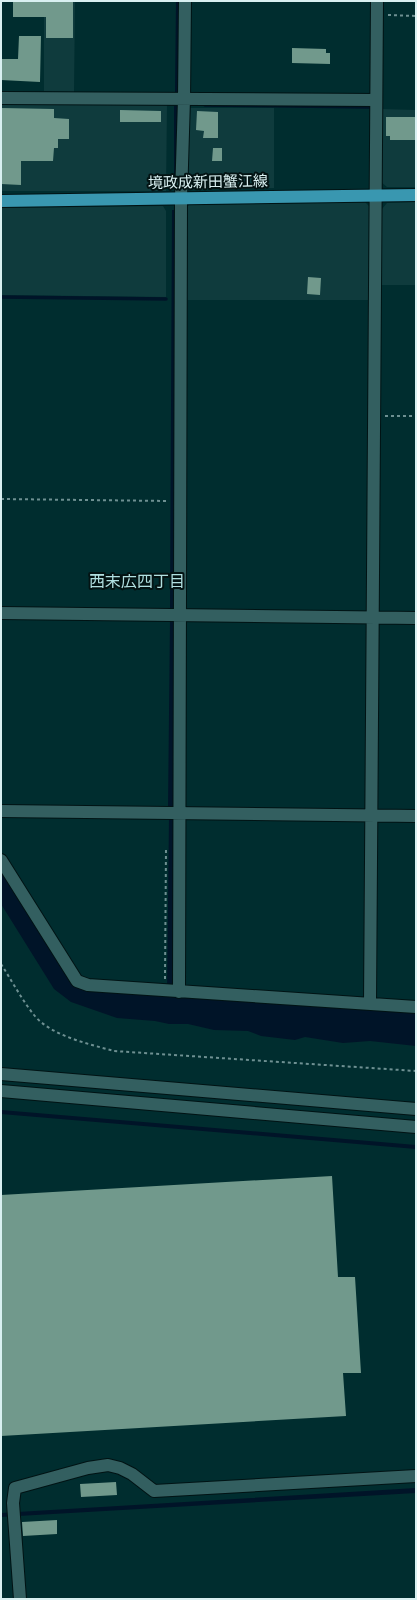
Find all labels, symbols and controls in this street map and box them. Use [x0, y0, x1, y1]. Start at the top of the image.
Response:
street label: 境政成新田蟹江線 [148, 171, 268, 192]
district label: 西末広四丁目 [89, 571, 185, 592]

